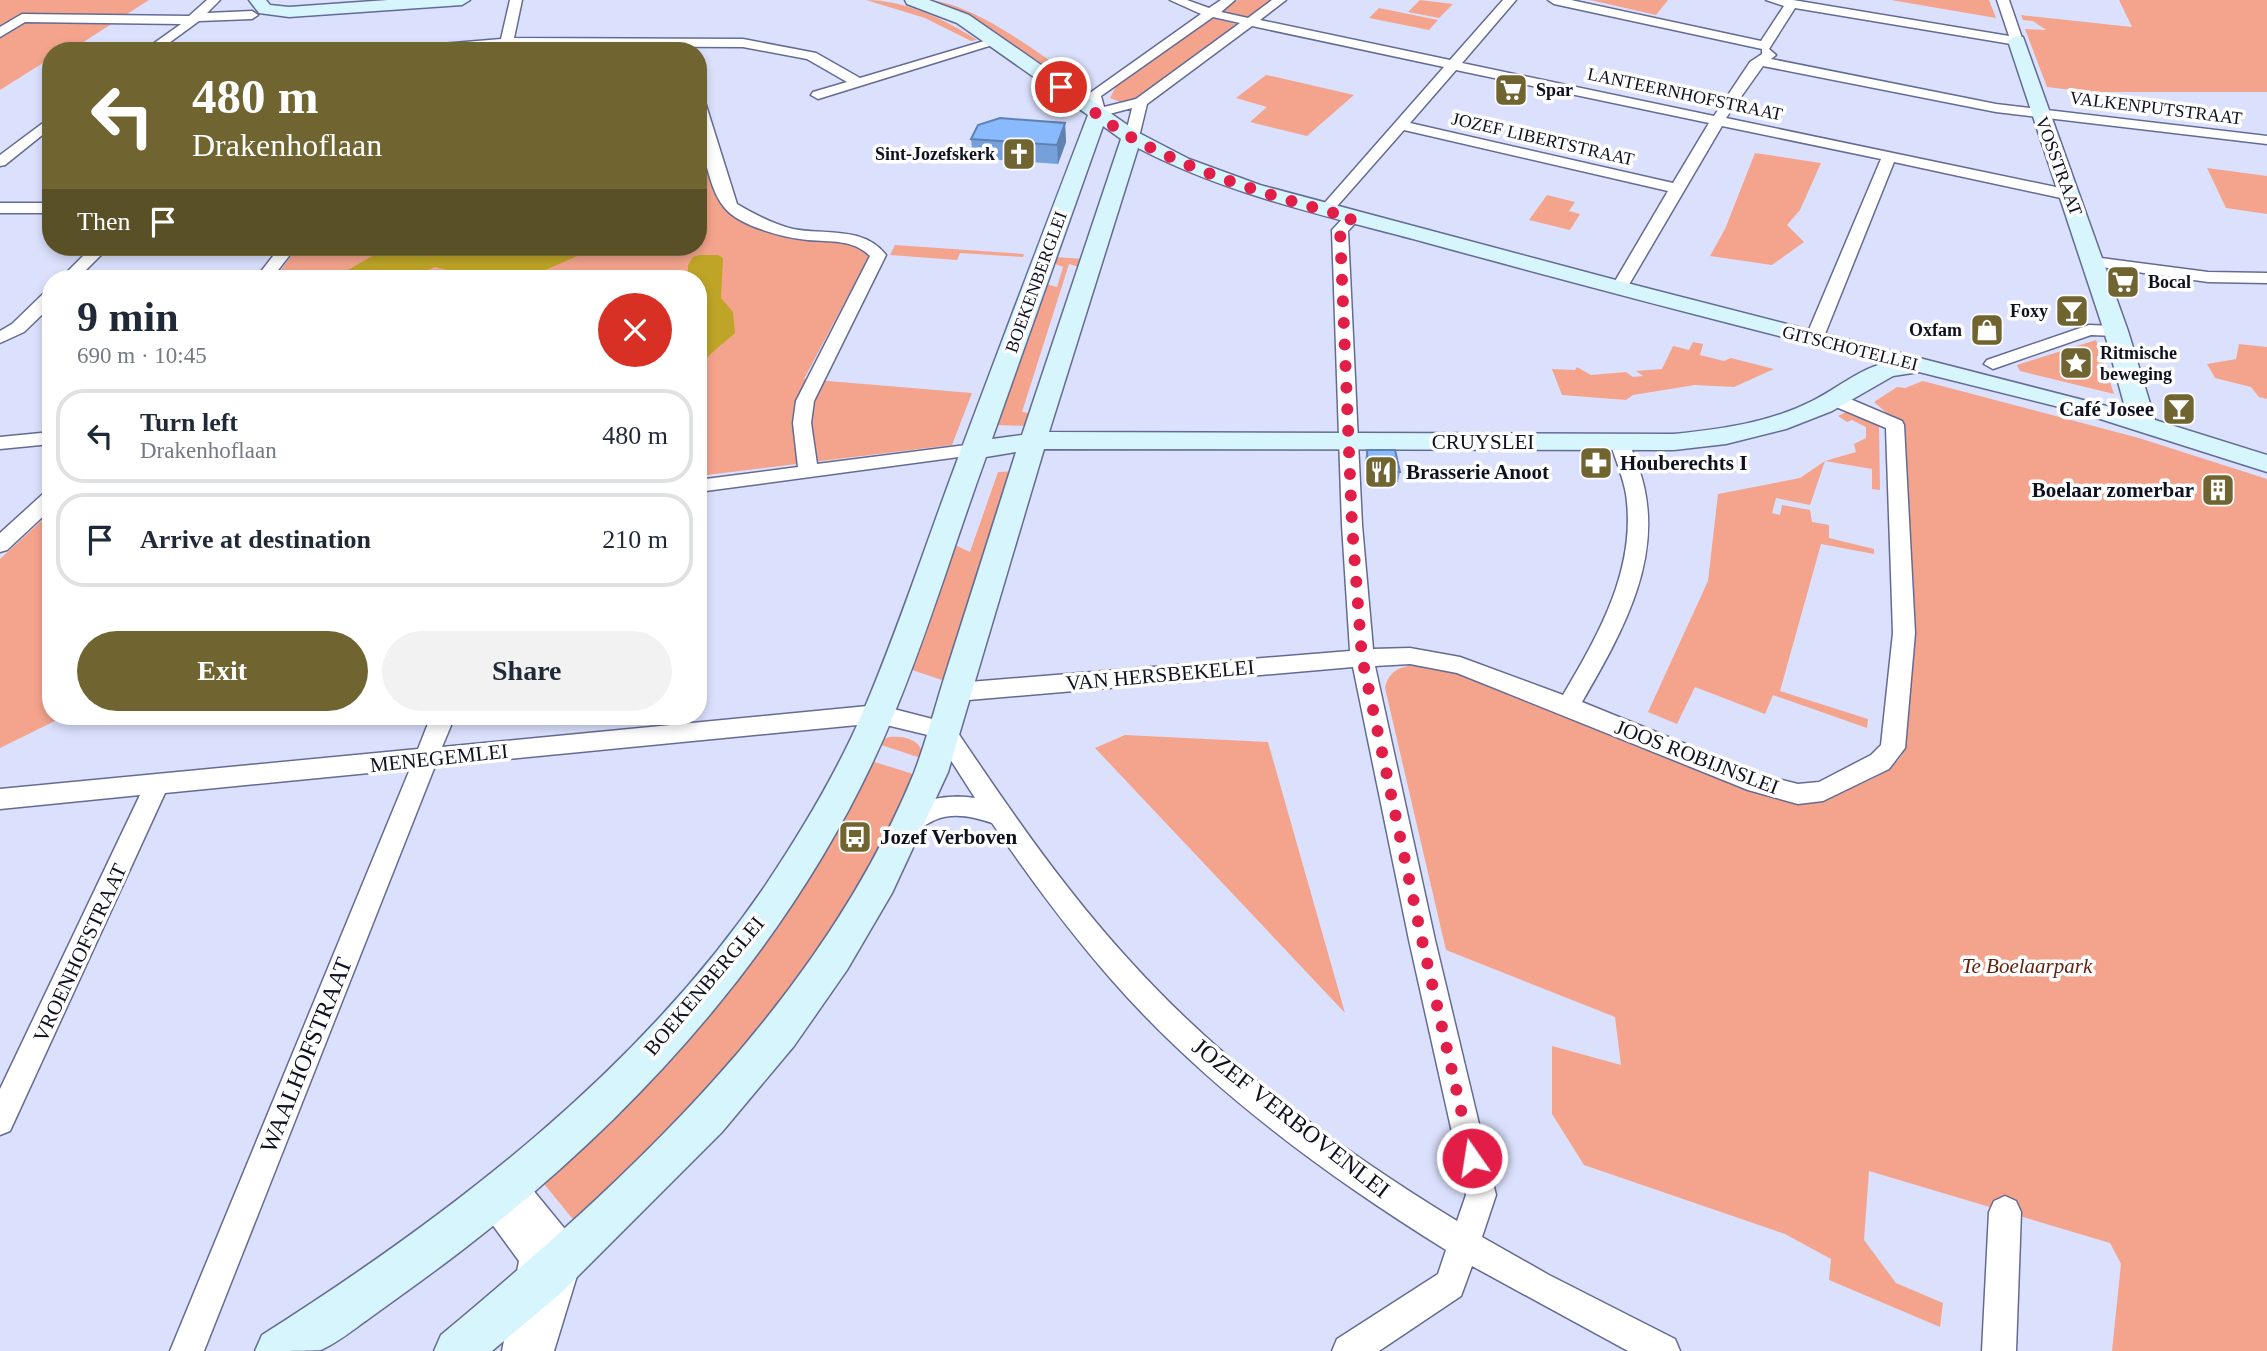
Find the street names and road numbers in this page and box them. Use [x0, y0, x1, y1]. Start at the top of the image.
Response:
street label: LANTEERNHOFSTRAAT [1586, 64, 1784, 124]
street label: VALKENPUTSTRAAT [2069, 87, 2243, 129]
street label: JOZEF LIBERTSTRAAT [1450, 108, 1636, 170]
street label: VOSSTRAAT [2032, 114, 2086, 218]
street label: BOEKENBERGLEI [1001, 209, 1071, 355]
street label: GITSCHOTELLEI [1780, 321, 1920, 375]
street label: CRUYSLEI [1432, 430, 1534, 454]
street label: VAN HERSBEKELEI [1065, 655, 1255, 695]
street label: JOOS ROBIJNSLEI [1612, 715, 1782, 799]
street label: MENEGEMLEI [369, 739, 509, 777]
street label: VROENHOFSTRAAT [28, 860, 132, 1046]
street label: BOEKENBERGLEI [639, 912, 769, 1060]
street label: WAALHOFSTRAAT [255, 953, 357, 1156]
street label: JOZEF VERBOVENLEI [1187, 1033, 1395, 1203]

